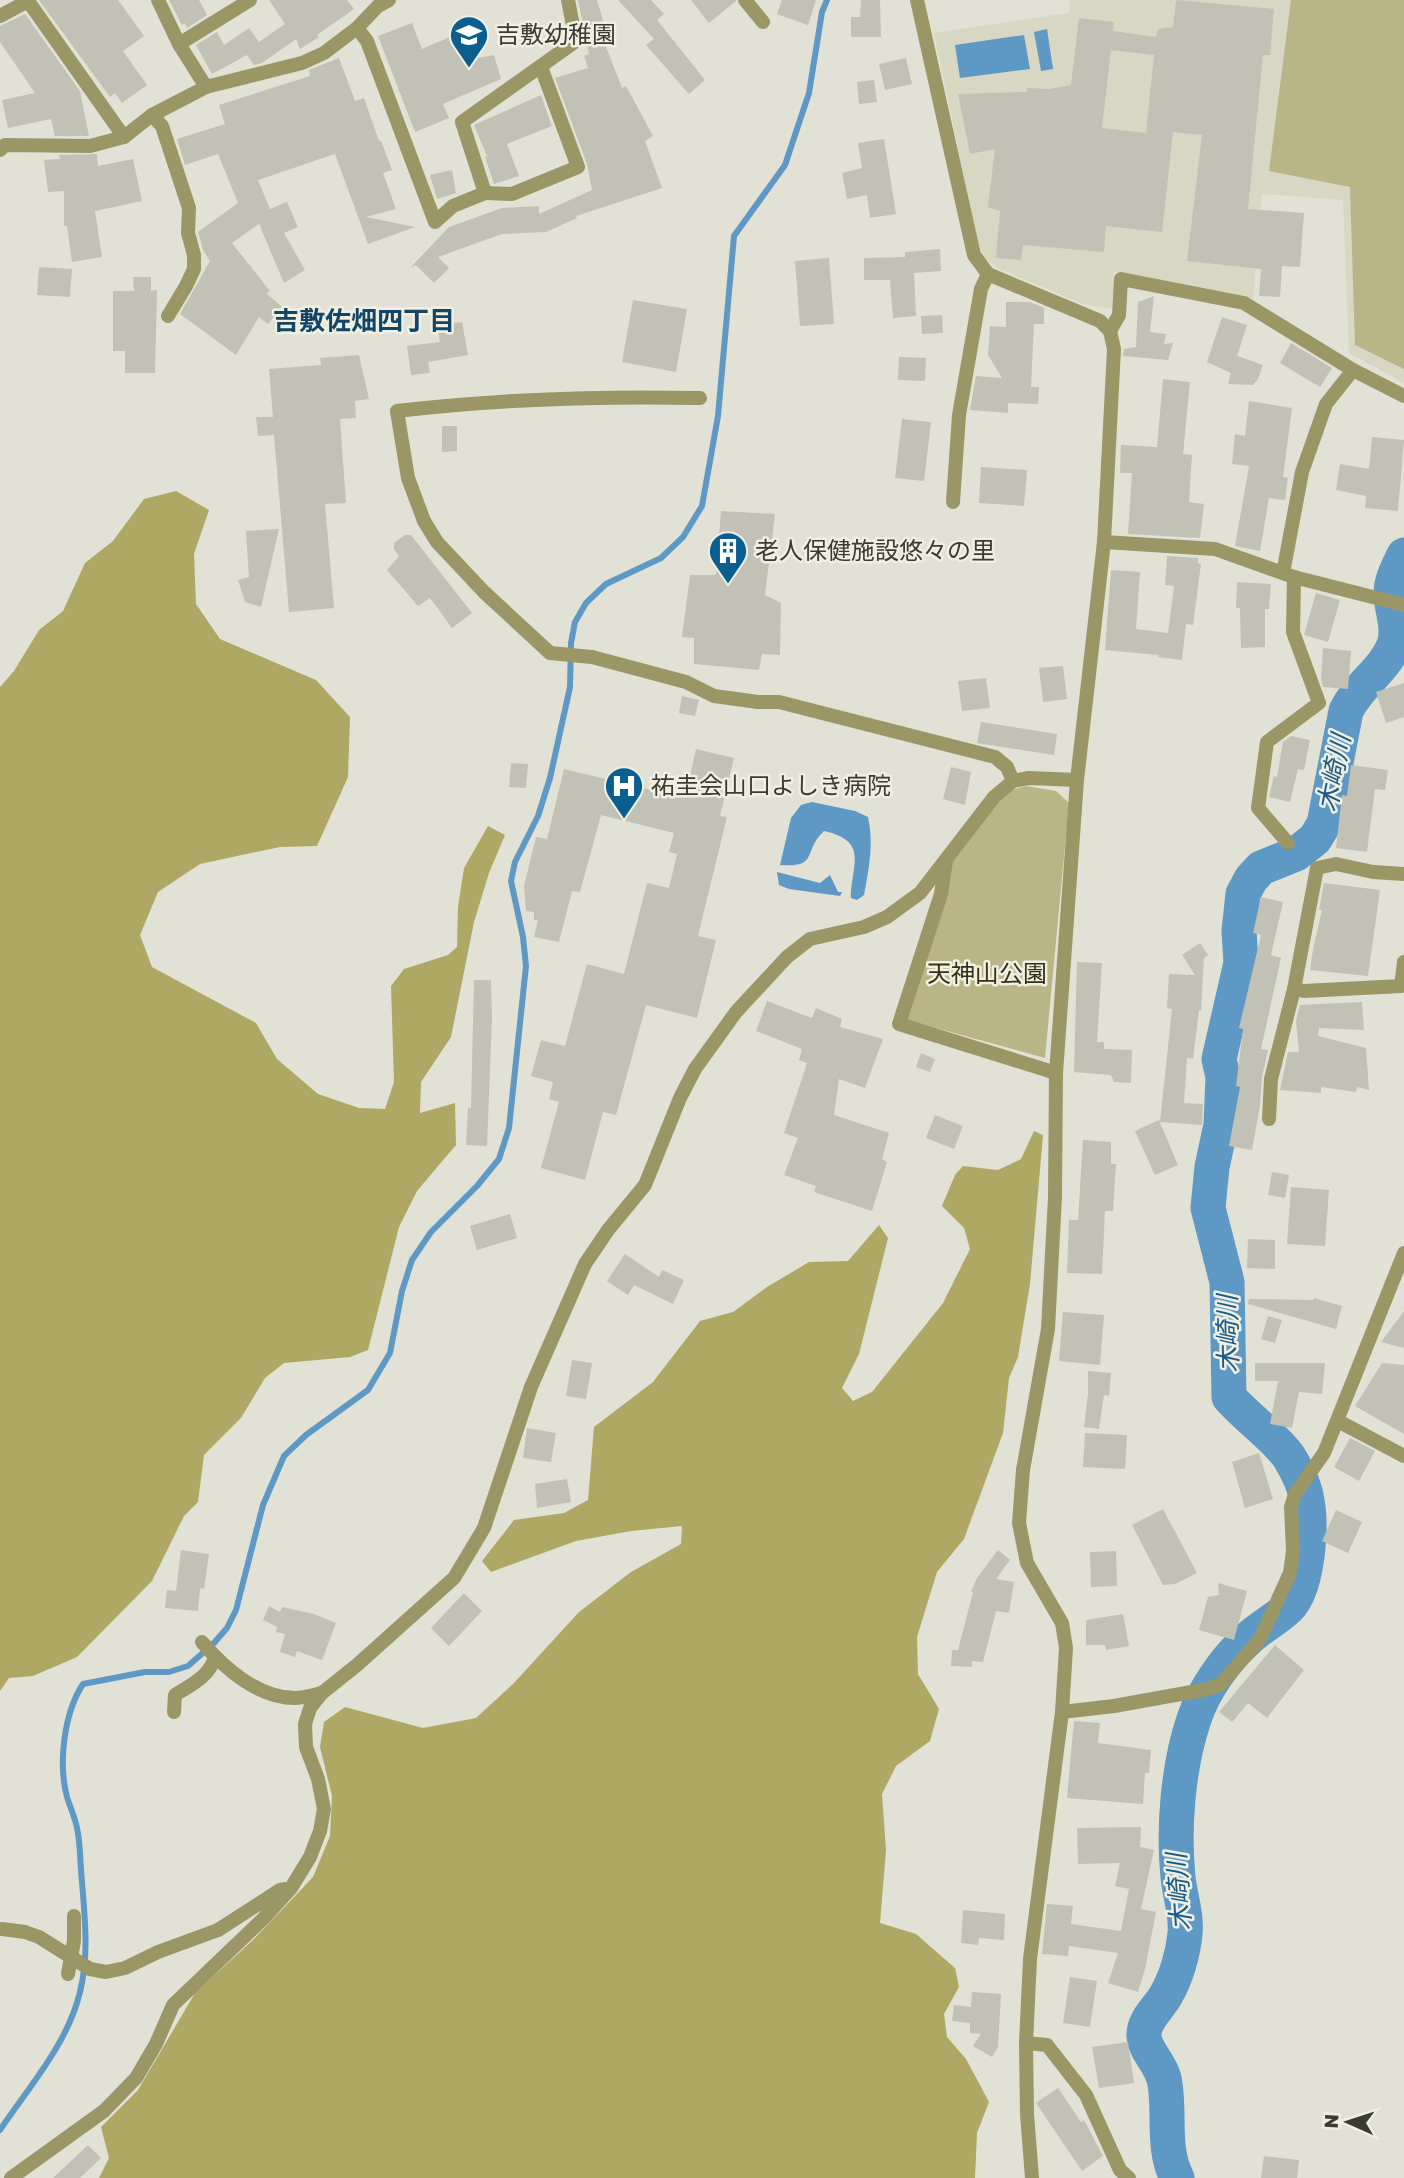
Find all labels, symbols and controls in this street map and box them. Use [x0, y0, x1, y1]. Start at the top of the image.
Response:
school or university icon: 吉敷幼稚園 [448, 14, 490, 69]
place label: 吉敷幼稚園 [496, 19, 616, 48]
district label: 吉敷佐畑四丁目 [273, 305, 455, 336]
building icon: 老人保健施設悠々の里 [707, 530, 749, 585]
place label: 老人保健施設悠々の里 [755, 535, 995, 564]
water label: 木崎川 [1311, 729, 1357, 814]
hospital icon: 祐圭会山口よしき病院 [603, 765, 645, 820]
place label: 祐圭会山口よしき病院 [651, 770, 891, 799]
park label: 天神山公園 [927, 958, 1047, 987]
water label: 木崎川 [1211, 1292, 1244, 1373]
water label: 木崎川 [1160, 1849, 1197, 1932]
north arrow [1313, 2087, 1383, 2157]
text: N [1319, 2113, 1342, 2129]

